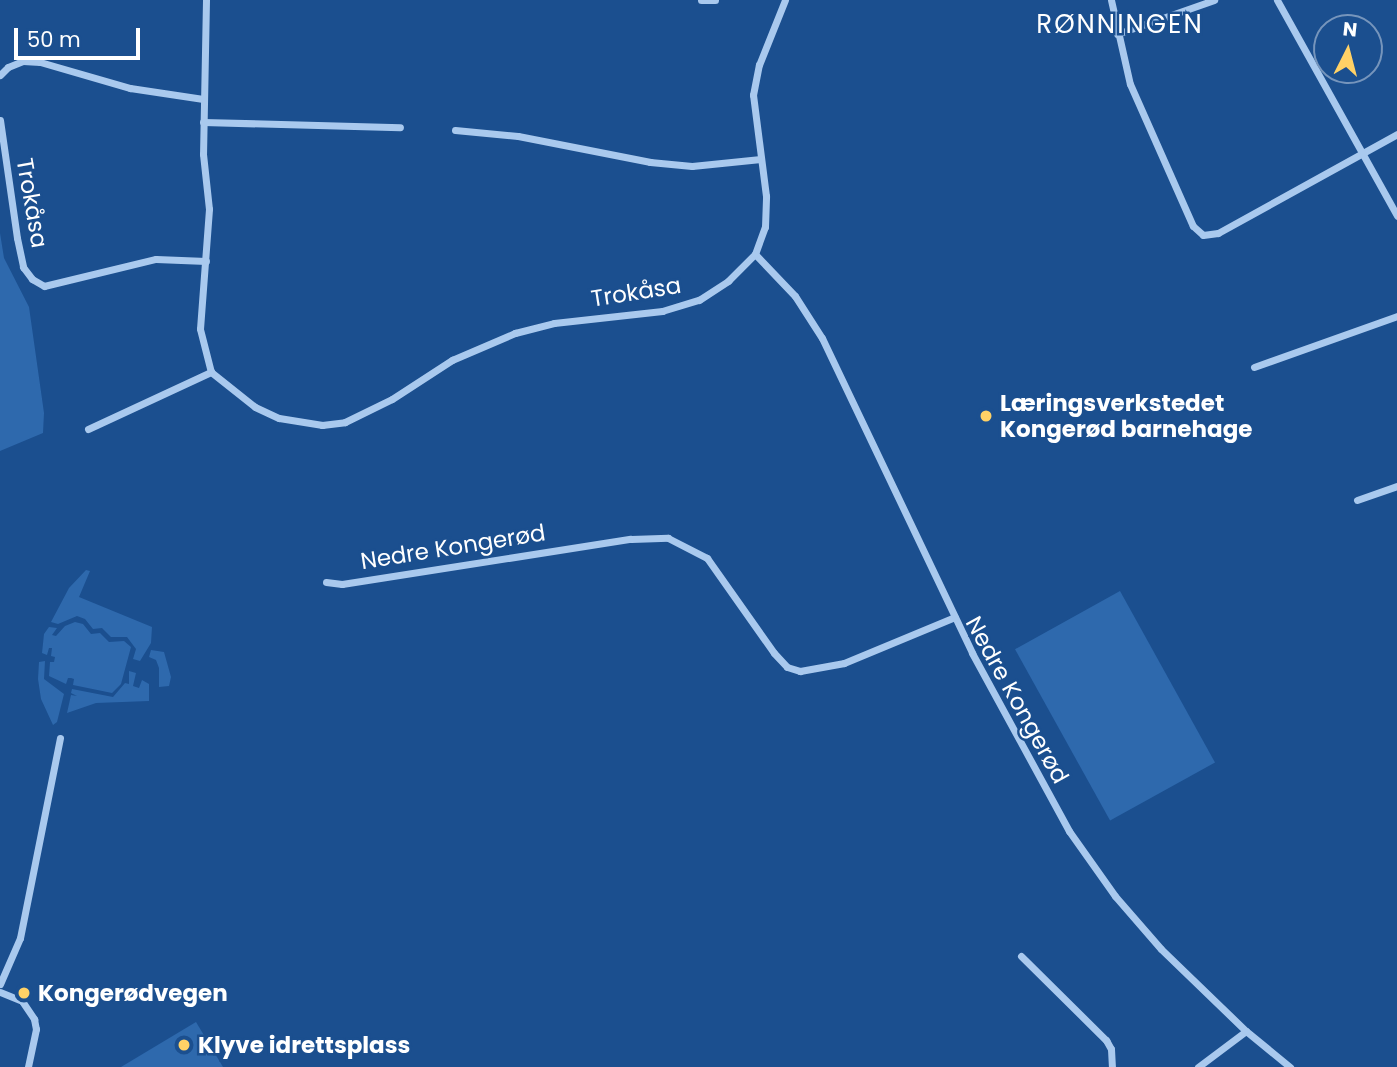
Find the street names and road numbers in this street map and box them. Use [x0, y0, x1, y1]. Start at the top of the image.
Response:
street label: Trokåsa [11, 156, 53, 250]
street label: Trokåsa [589, 271, 683, 313]
street label: Nedre Kongerød [359, 519, 547, 575]
street label: Nedre Kongerød [960, 612, 1074, 788]

